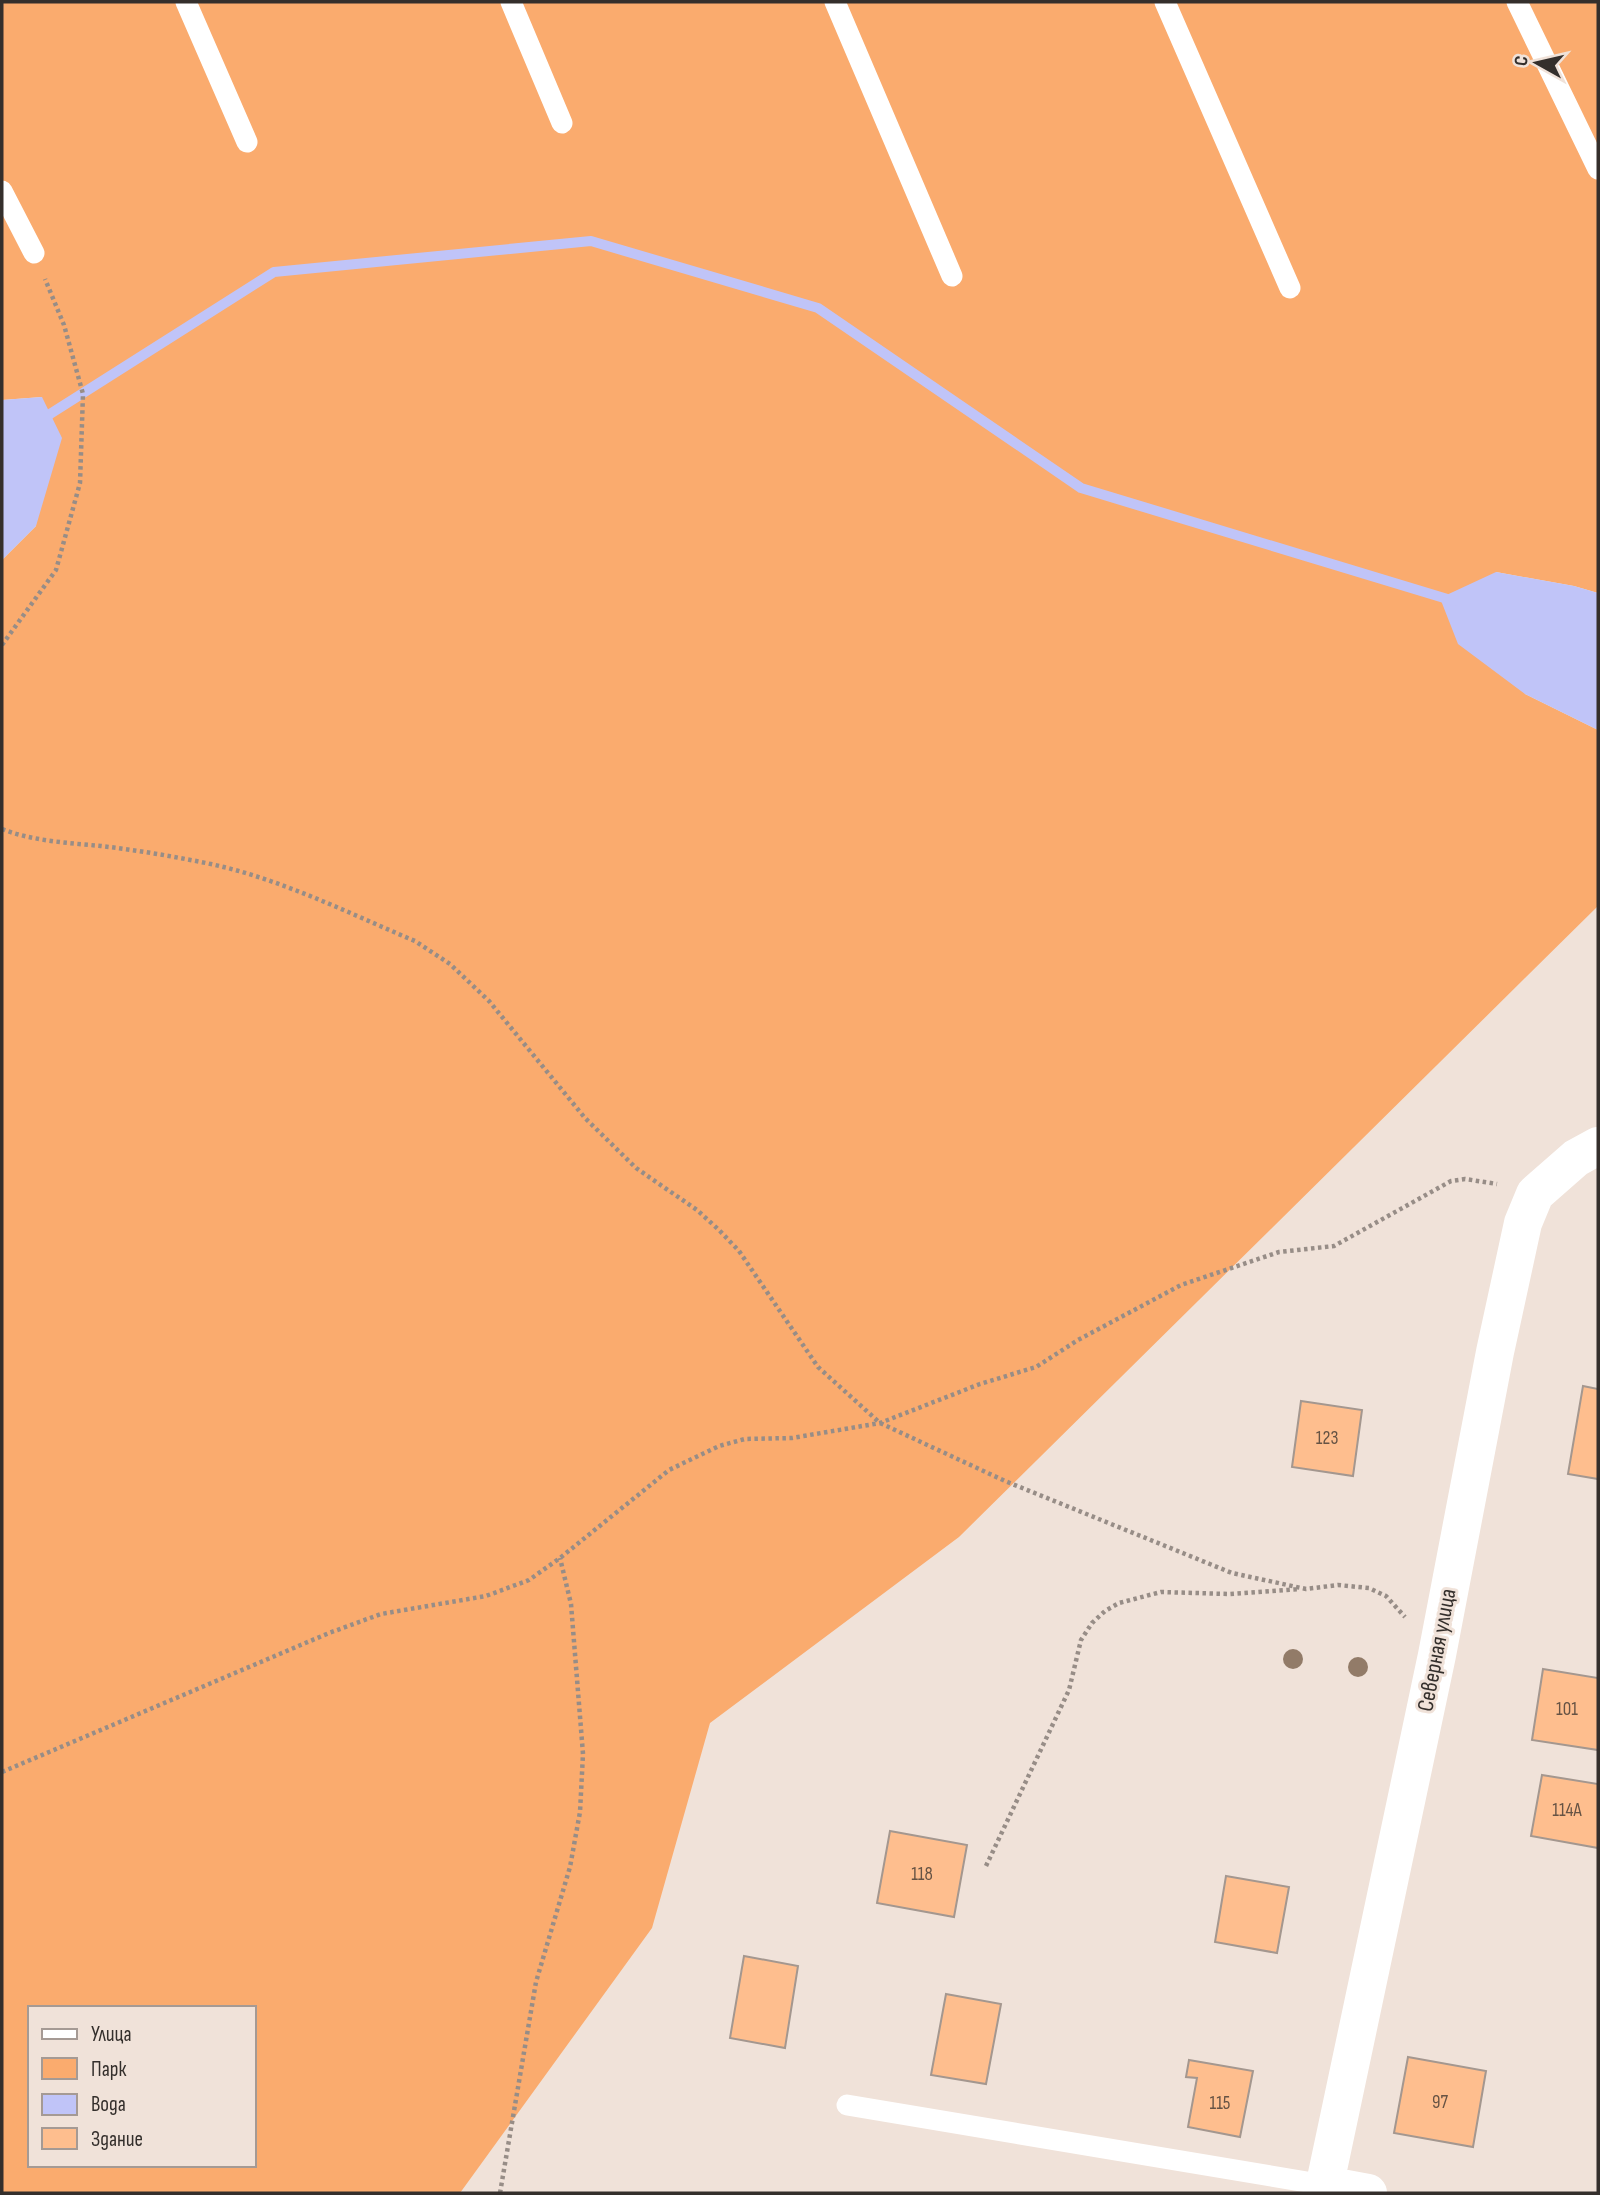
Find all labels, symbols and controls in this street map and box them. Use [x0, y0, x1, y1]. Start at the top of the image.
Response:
north arrow [1502, 28, 1572, 98]
text: С [1510, 54, 1534, 67]
house number: 123 [1316, 1427, 1338, 1450]
street label: Северная улица [1411, 1586, 1463, 1714]
house number: 101 [1556, 1698, 1578, 1721]
house number: 114А [1552, 1799, 1583, 1822]
house number: 118 [911, 1863, 933, 1886]
legend [28, 2006, 256, 2167]
text: Улица [91, 2022, 132, 2047]
text: Парк [91, 2057, 126, 2082]
house number: 97 [1432, 2091, 1448, 2114]
text: Вода [91, 2092, 126, 2117]
house number: 115 [1210, 2092, 1230, 2115]
text: Здание [91, 2127, 143, 2152]

